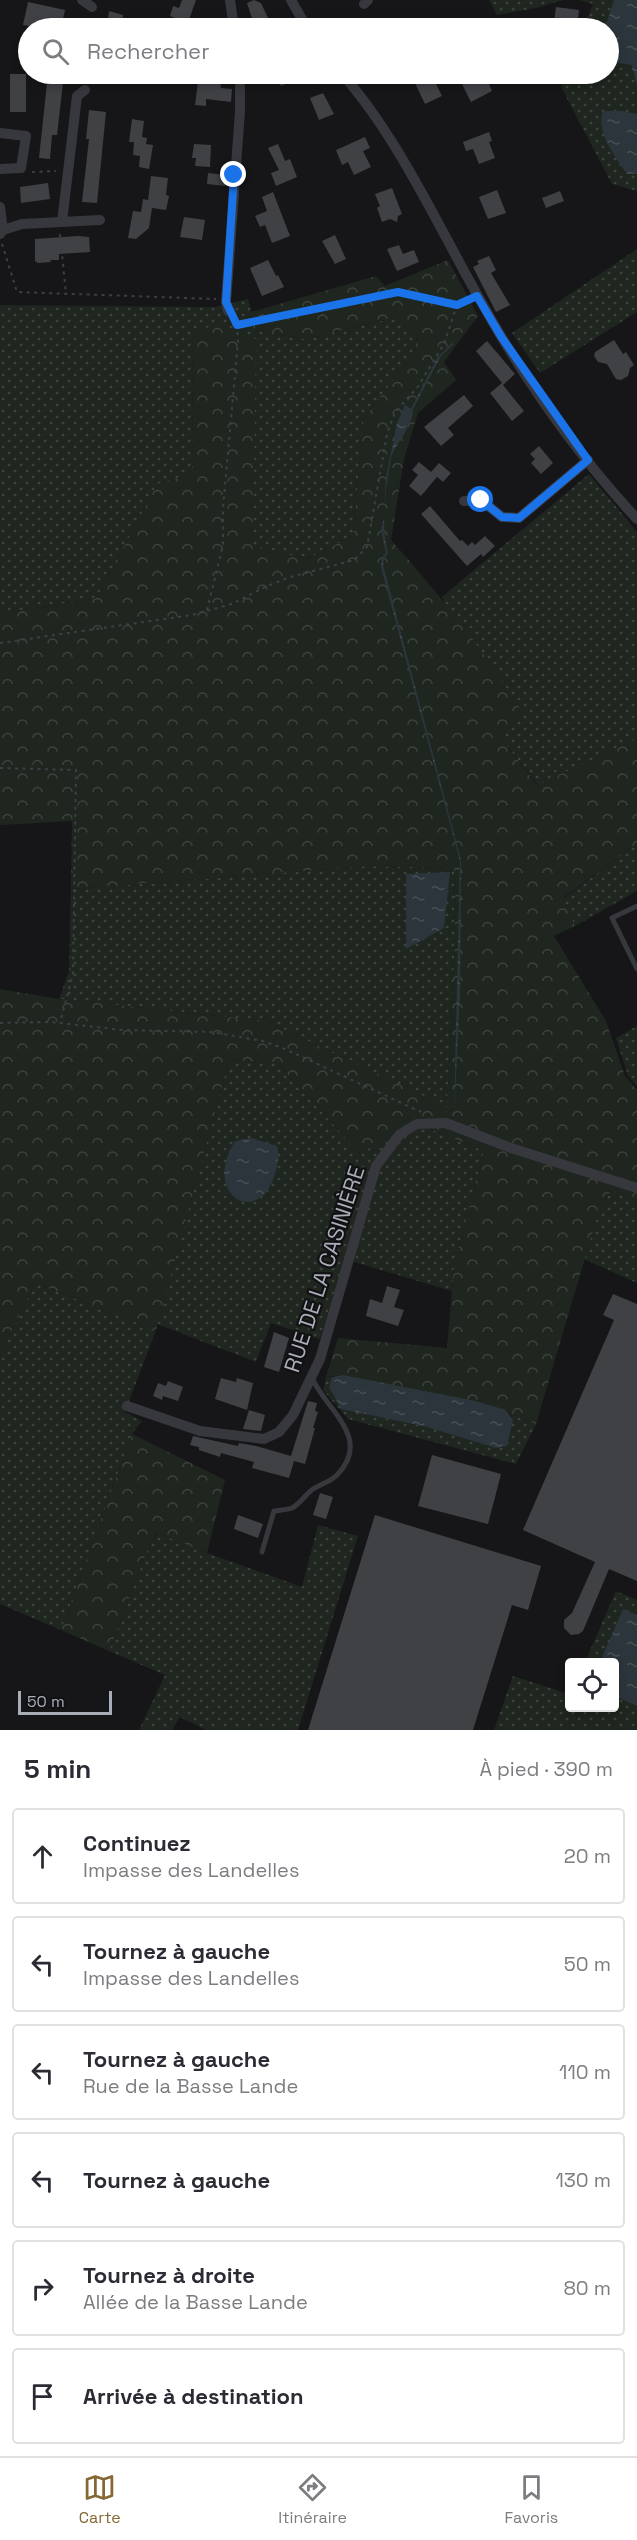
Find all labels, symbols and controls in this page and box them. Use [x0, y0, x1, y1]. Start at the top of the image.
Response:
search box [18, 18, 619, 84]
icon: search [39, 35, 72, 68]
text: Rechercher [87, 37, 209, 65]
route end [220, 161, 246, 187]
route start [467, 486, 493, 512]
street label: RUE DE LA CASINIÈRE [277, 1162, 371, 1376]
map controls [565, 1658, 619, 1712]
button: locate [565, 1658, 619, 1712]
scale bar [18, 1688, 112, 1716]
text: 50 m [27, 1691, 65, 1712]
text: 5 min [24, 1752, 91, 1786]
text: À pied · 390 m [480, 1756, 613, 1782]
text: Continuez [83, 1829, 191, 1857]
icon: ahead [26, 1840, 59, 1873]
text: 20 m [564, 1843, 611, 1869]
text: Impasse des Landelles [83, 1857, 299, 1883]
text: Tournez à gauche [83, 1937, 270, 1965]
icon: left [26, 1948, 59, 1981]
text: 50 m [564, 1951, 611, 1977]
text: Impasse des Landelles [83, 1965, 299, 1991]
text: Tournez à gauche [83, 2045, 270, 2073]
icon: left [26, 2056, 59, 2089]
text: 110 m [559, 2059, 611, 2085]
text: Rue de la Basse Lande [83, 2073, 298, 2099]
icon: left [26, 2164, 59, 2197]
text: Tournez à gauche [83, 2166, 270, 2194]
text: 130 m [555, 2167, 611, 2193]
text: Tournez à droite [83, 2261, 255, 2289]
icon: right [26, 2272, 59, 2305]
text: 80 m [563, 2275, 611, 2301]
text: Allée de la Basse Lande [83, 2289, 308, 2315]
icon: arrive [26, 2380, 59, 2413]
text: Arrivée à destination [83, 2382, 304, 2410]
tab: Carte [79, 2471, 121, 2528]
tab: Itinéraire [278, 2471, 347, 2528]
tab: Favoris [504, 2471, 558, 2528]

